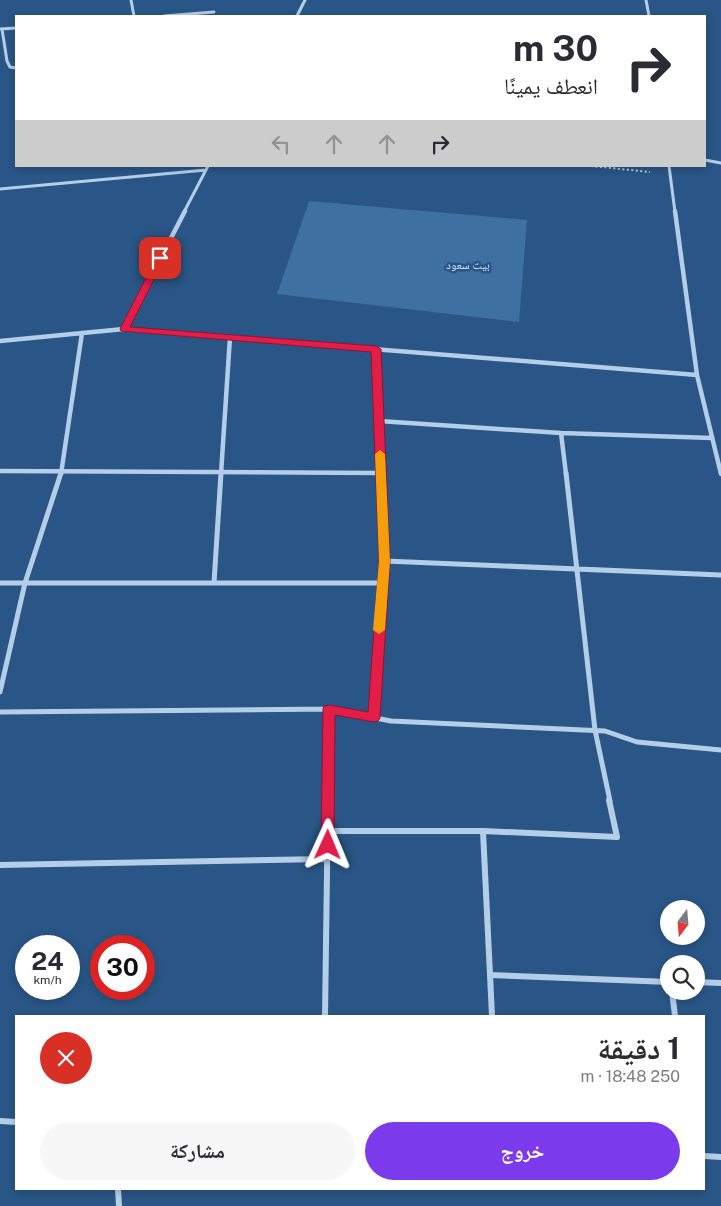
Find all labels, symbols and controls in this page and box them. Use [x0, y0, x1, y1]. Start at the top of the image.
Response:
text: 30 m [513, 28, 598, 69]
icon: right [616, 35, 681, 100]
text: انعطف يمينًا [504, 73, 598, 99]
icon: left [267, 130, 295, 158]
icon: ahead [320, 130, 348, 158]
icon: ahead [373, 130, 401, 158]
icon: right [426, 130, 454, 158]
pin [139, 237, 181, 279]
icon: arrive [146, 244, 174, 272]
park label: بيت سعود [446, 258, 490, 272]
position arrow [301, 818, 353, 870]
north arrow [660, 900, 705, 945]
map controls [660, 900, 705, 1000]
speed limit sign: 30 [90, 935, 155, 1000]
text: 24 [31, 946, 64, 976]
button: search [660, 955, 705, 1000]
text: km/h [33, 973, 62, 987]
text: 1 دقيقة [597, 1030, 680, 1066]
button: close [40, 1032, 92, 1084]
text: 250 m · 18:48 [581, 1067, 680, 1086]
button: مشاركة [40, 1122, 355, 1180]
button: خروج [365, 1122, 680, 1180]

